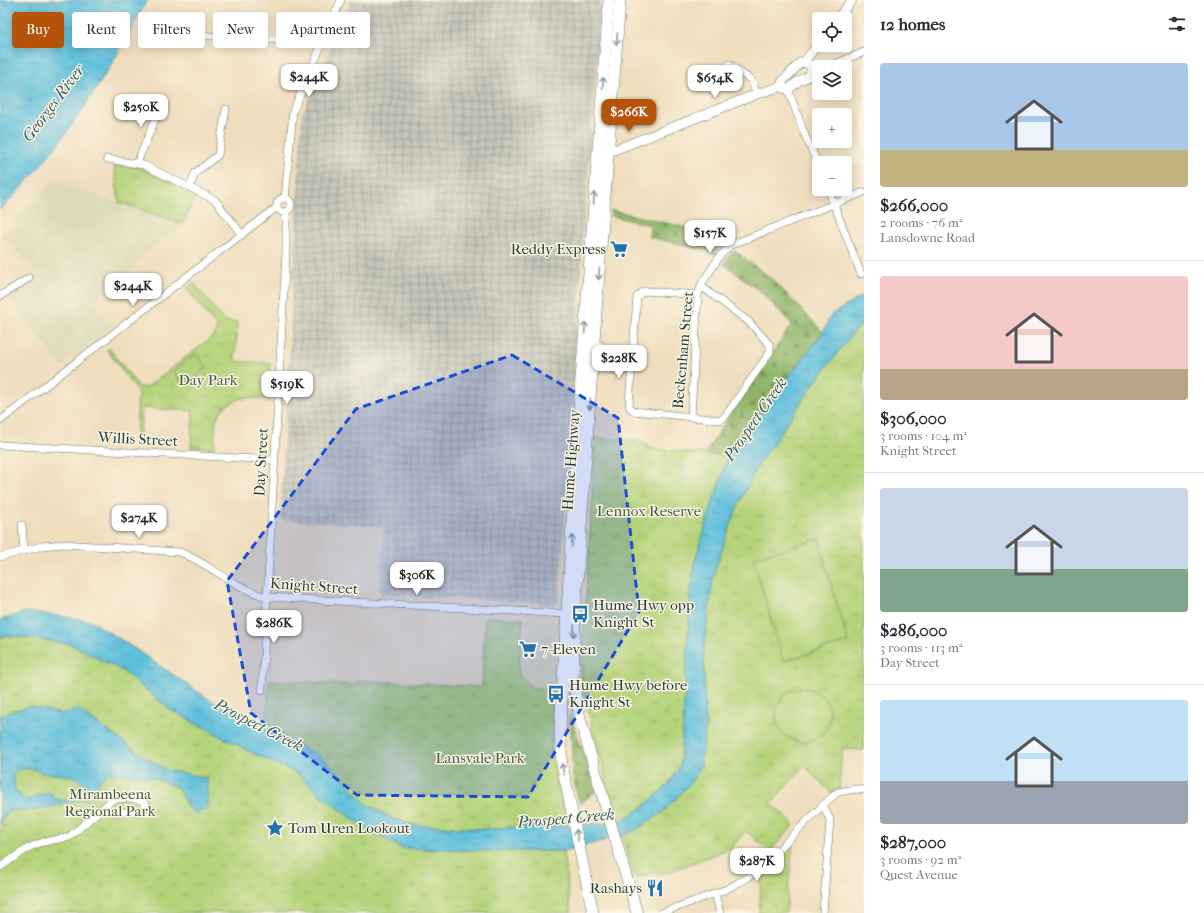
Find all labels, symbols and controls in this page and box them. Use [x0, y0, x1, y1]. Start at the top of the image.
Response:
chip: Buy [12, 12, 64, 48]
chip: Rent [72, 12, 130, 48]
chip: Filters [138, 12, 205, 48]
chip: New [213, 12, 268, 48]
chip: Apartment [276, 12, 370, 48]
map controls [812, 12, 852, 196]
button: locate [812, 12, 852, 52]
icon: filters [1166, 13, 1188, 35]
text: 12 homes [880, 14, 945, 34]
one-way arrow [613, 32, 620, 45]
water label: Georges River [18, 59, 89, 145]
button: layers [812, 60, 852, 100]
pin: $244K [281, 64, 337, 98]
pin: $654K [687, 65, 743, 99]
text: $244K [290, 69, 328, 84]
text: $654K [697, 70, 733, 85]
one-way arrow [599, 77, 606, 90]
icon: home [998, 89, 1070, 161]
pin: $250K [113, 94, 169, 128]
text: $250K [123, 99, 159, 114]
pin: $266K [601, 99, 657, 133]
text: $266K [610, 104, 648, 119]
button: + [812, 108, 852, 148]
button: − [812, 156, 852, 196]
one-way arrow [591, 192, 598, 205]
text: $266,000 [880, 195, 948, 215]
text: 2 rooms · 76 m² [880, 215, 962, 230]
pin: $157K [682, 220, 738, 254]
text: $157K [693, 225, 727, 240]
text: Lansdowne Road [880, 230, 975, 245]
supermarket icon: Reddy Express [609, 239, 629, 259]
place label: Reddy Express [511, 240, 606, 258]
one-way arrow [595, 267, 602, 280]
pin: $244K [105, 273, 161, 307]
text: $244K [114, 278, 152, 293]
street label: Beckenham Street [669, 290, 697, 410]
icon: home [998, 302, 1070, 374]
one-way arrow [581, 322, 588, 335]
pin: $228K [591, 345, 647, 379]
text: $228K [601, 350, 637, 365]
park label: Day Park [178, 371, 238, 389]
pin: $519K [259, 371, 315, 405]
water label: Prospect Creek [719, 373, 791, 465]
text: $519K [270, 376, 304, 391]
one-way arrow [586, 397, 593, 410]
street label: Hume Highway [558, 408, 584, 511]
text: $306,000 [880, 408, 947, 428]
street label: Day Street [250, 426, 272, 497]
street label: Willis Street [97, 428, 179, 450]
text: 3 rooms · 104 m² [880, 428, 967, 443]
text: Knight Street [880, 443, 957, 458]
park label: Lennox Reserve [597, 502, 702, 520]
pin: $274K [111, 505, 167, 539]
text: $274K [121, 510, 157, 525]
icon: home [998, 514, 1070, 586]
one-way arrow [568, 535, 575, 548]
pin: $306K [389, 562, 445, 596]
text: $306K [399, 567, 435, 582]
street label: Knight Street [269, 574, 359, 598]
place label: Hume Hwy opp Knight St [593, 596, 694, 631]
bus stop icon: Hume Hwy opp Knight St [570, 604, 590, 624]
pin: $286K [246, 610, 302, 644]
text: $286K [256, 615, 292, 630]
text: $286,000 [880, 620, 948, 640]
one-way arrow [571, 624, 578, 637]
supermarket icon: 7-Eleven [518, 639, 538, 659]
place label: 7-Eleven [541, 640, 596, 658]
text: 3 rooms · 113 m² [880, 640, 962, 655]
text: Day Street [880, 655, 940, 670]
place label: Hume Hwy before Knight St [569, 676, 688, 711]
bus stop icon: Hume Hwy before Knight St [546, 684, 566, 704]
water label: Prospect Creek [210, 694, 307, 756]
icon: home [998, 726, 1070, 798]
park label: Lansvale Park [435, 749, 525, 767]
one-way arrow [559, 763, 567, 776]
park label: Mirambeena Regional Park [65, 785, 156, 820]
water label: Prospect Creek [515, 804, 616, 832]
place icon: Tom Uren Lookout [265, 818, 285, 838]
place label: Tom Uren Lookout [288, 819, 411, 837]
one-way arrow [573, 829, 581, 842]
text: $287,000 [880, 832, 946, 852]
pin: $287K [729, 848, 785, 882]
text: 3 rooms · 92 m² [880, 852, 961, 867]
text: $287K [739, 853, 775, 868]
text: Quest Avenue [880, 867, 958, 882]
restaurant icon: Rashays [645, 878, 665, 898]
place label: Rashays [590, 879, 642, 897]

